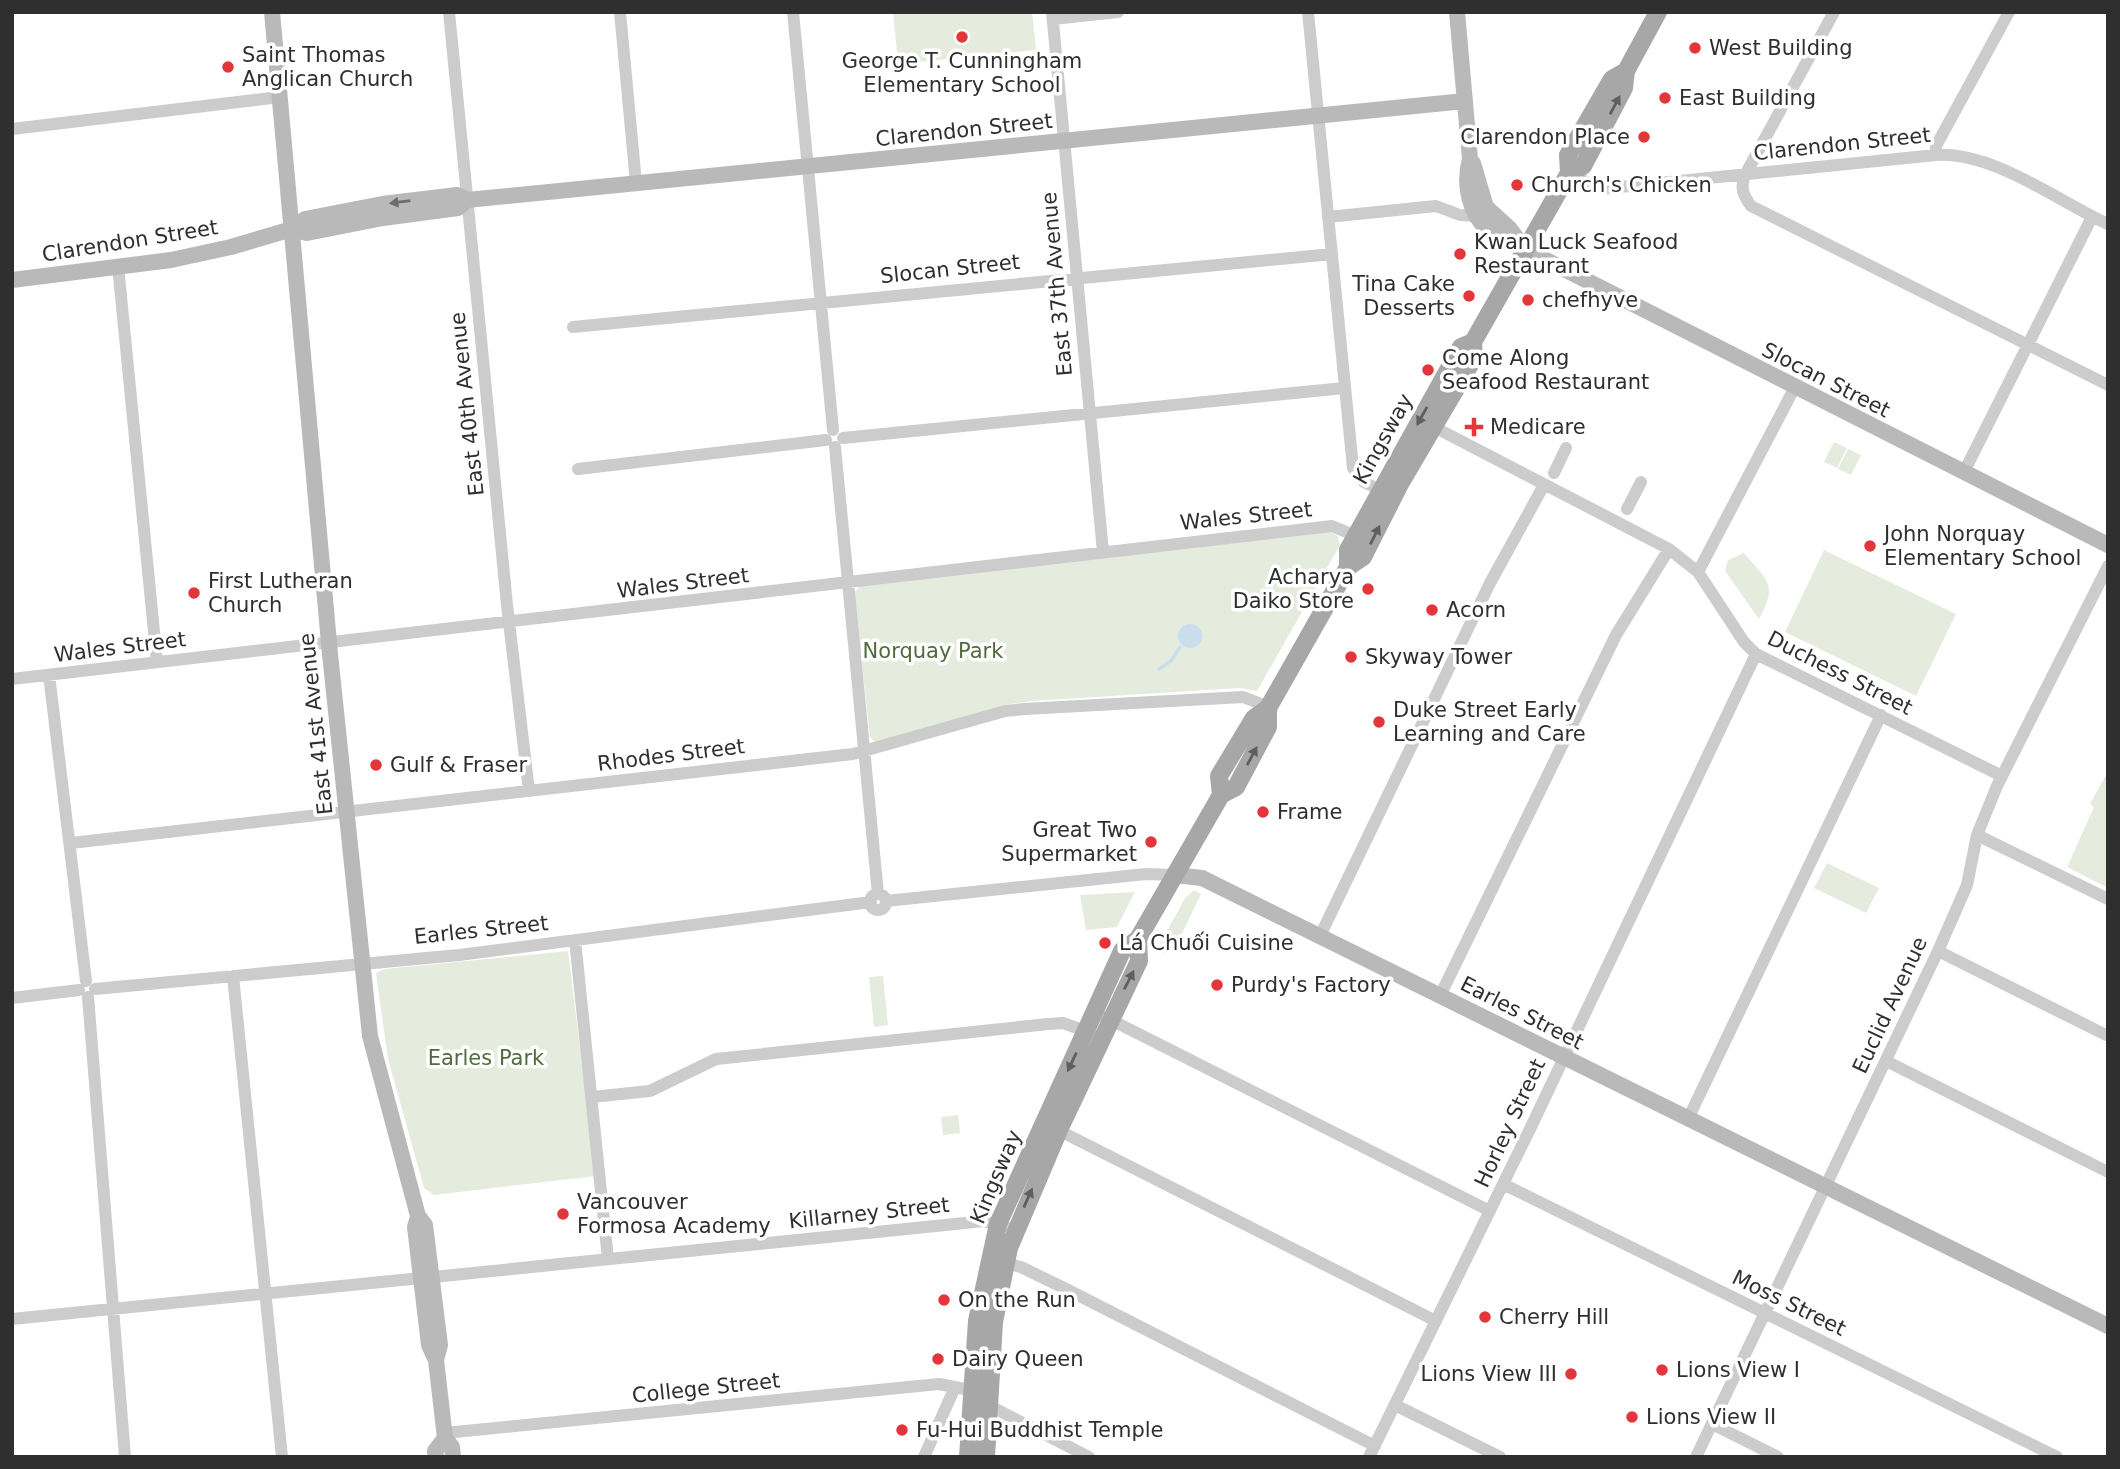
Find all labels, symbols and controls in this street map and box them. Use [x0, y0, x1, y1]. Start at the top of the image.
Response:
marker: George T. Cunningham Elementary School [954, 29, 970, 45]
place label: West Building [1709, 36, 1853, 60]
marker: West Building [1687, 40, 1703, 56]
place label: Saint Thomas Anglican Church [242, 43, 413, 91]
place label: George T. Cunningham Elementary School [842, 49, 1082, 97]
marker: Saint Thomas Anglican Church [220, 59, 236, 75]
place label: East Building [1679, 86, 1816, 110]
marker: East Building [1657, 90, 1673, 106]
one-way arrow [1610, 95, 1621, 115]
street label: Clarendon Street [874, 109, 1054, 151]
street label: Clarendon Street [1752, 123, 1932, 165]
place label: Clarendon Place [1460, 125, 1630, 149]
marker: Clarendon Place [1636, 129, 1652, 145]
place label: Church's Chicken [1531, 173, 1712, 197]
marker: Church's Chicken [1509, 177, 1525, 193]
street label: East 37th Avenue [1037, 191, 1077, 377]
one-way arrow [389, 196, 411, 207]
street label: Clarendon Street [40, 215, 220, 267]
place label: Kwan Luck Seafood Restaurant [1474, 230, 1678, 278]
marker: Kwan Luck Seafood Restaurant [1452, 246, 1468, 262]
street label: Slocan Street [879, 250, 1021, 288]
place label: Tina Cake Desserts [1351, 272, 1455, 320]
marker: Tina Cake Desserts [1461, 288, 1477, 304]
place label: chefhyve [1542, 288, 1638, 312]
marker: chefhyve [1520, 292, 1536, 308]
street label: East 40th Avenue [445, 311, 489, 497]
street label: Slocan Street [1758, 337, 1894, 423]
place label: Come Along Seafood Restaurant [1442, 346, 1649, 394]
marker: Come Along Seafood Restaurant [1420, 362, 1436, 378]
street label: Kingsway [1348, 390, 1418, 488]
one-way arrow [1416, 407, 1428, 426]
place label: Medicare [1490, 415, 1586, 439]
marker: Medicare [1464, 417, 1484, 437]
street label: Wales Street [1179, 497, 1313, 535]
place label: John Norquay Elementary School [1882, 522, 2081, 570]
one-way arrow [1369, 525, 1380, 545]
marker: John Norquay Elementary School [1862, 538, 1878, 554]
street label: Wales Street [616, 563, 750, 603]
place label: Acharya Daiko Store [1233, 565, 1354, 613]
place label: First Lutheran Church [208, 569, 353, 617]
marker: Acharya Daiko Store [1360, 581, 1376, 597]
marker: First Lutheran Church [186, 585, 202, 601]
place label: Acorn [1446, 598, 1506, 622]
marker: Acorn [1424, 602, 1440, 618]
street label: Duchess Street [1763, 626, 1917, 720]
street label: Wales Street [53, 627, 187, 667]
street label: East 41st Avenue [295, 632, 337, 816]
park label: Norquay Park [863, 639, 1004, 663]
place label: Skyway Tower [1365, 645, 1513, 669]
marker: Skyway Tower [1343, 649, 1359, 665]
place label: Duke Street Early Learning and Care [1393, 698, 1586, 746]
marker: Duke Street Early Learning and Care [1371, 714, 1387, 730]
street label: Rhodes Street [596, 734, 746, 776]
one-way arrow [1247, 746, 1258, 766]
place label: Gulf & Fraser [390, 753, 527, 777]
marker: Gulf & Fraser [368, 757, 384, 773]
place label: Frame [1277, 800, 1342, 824]
marker: Frame [1255, 804, 1271, 820]
place label: Great Two Supermarket [1001, 818, 1137, 866]
marker: Great Two Supermarket [1143, 834, 1159, 850]
street label: Earles Street [413, 911, 549, 949]
place label: Lá Chuối Cuisine [1119, 931, 1294, 955]
street label: Euclid Avenue [1848, 933, 1932, 1077]
marker: Lá Chuối Cuisine [1097, 935, 1113, 951]
one-way arrow [1123, 970, 1134, 990]
street label: Earles Street [1456, 972, 1588, 1054]
place label: Purdy's Factory [1231, 973, 1391, 997]
marker: Purdy's Factory [1209, 977, 1225, 993]
park label: Earles Park [428, 1046, 545, 1070]
one-way arrow [1066, 1052, 1078, 1072]
street label: Horley Street [1470, 1055, 1550, 1191]
street label: Kingsway [965, 1126, 1027, 1228]
one-way arrow [1022, 1188, 1034, 1208]
place label: Vancouver Formosa Academy [577, 1190, 771, 1238]
street label: Killarney Street [787, 1193, 951, 1233]
marker: Vancouver Formosa Academy [555, 1206, 571, 1222]
street label: Moss Street [1728, 1265, 1850, 1341]
place label: On the Run [958, 1288, 1076, 1312]
marker: On the Run [936, 1292, 952, 1308]
place label: Cherry Hill [1499, 1305, 1609, 1329]
marker: Cherry Hill [1477, 1309, 1493, 1325]
place label: Dairy Queen [952, 1347, 1084, 1371]
marker: Dairy Queen [930, 1351, 946, 1367]
place label: Lions View I [1676, 1358, 1800, 1382]
place label: Lions View III [1421, 1362, 1557, 1386]
marker: Lions View I [1654, 1362, 1670, 1378]
marker: Lions View III [1563, 1366, 1579, 1382]
street label: College Street [631, 1368, 781, 1408]
place label: Lions View II [1646, 1405, 1776, 1429]
marker: Lions View II [1624, 1409, 1640, 1425]
place label: Fu-Hui Buddhist Temple [916, 1418, 1164, 1442]
marker: Fu-Hui Buddhist Temple [894, 1422, 910, 1438]

